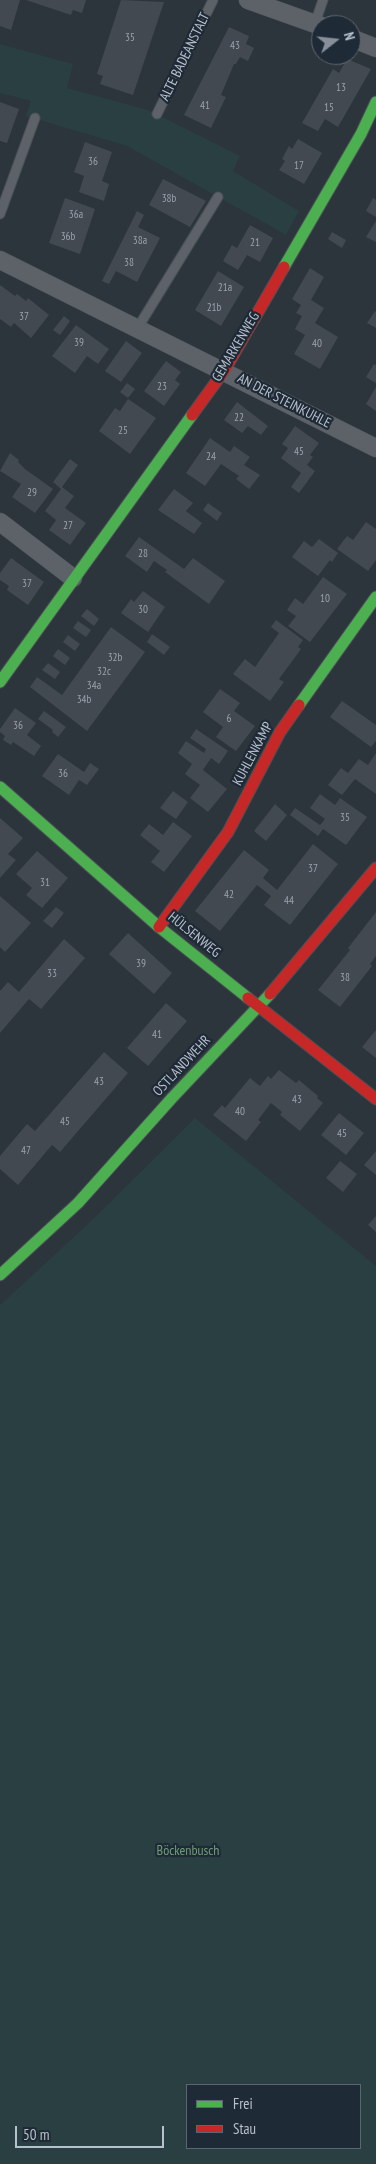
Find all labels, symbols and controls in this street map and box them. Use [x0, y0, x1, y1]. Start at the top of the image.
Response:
street label: ALTE BADEANSTALT [156, 10, 214, 104]
north arrow [311, 15, 361, 65]
text: N [340, 30, 359, 42]
house number: 35 [125, 31, 135, 45]
house number: 43 [230, 39, 240, 53]
house number: 13 [336, 81, 346, 95]
house number: 41 [200, 99, 210, 113]
house number: 15 [324, 101, 334, 115]
house number: 36 [88, 155, 98, 169]
house number: 17 [294, 159, 304, 173]
house number: 38b [162, 192, 176, 206]
house number: 36a [69, 208, 83, 222]
house number: 36b [61, 230, 75, 244]
house number: 38a [133, 234, 147, 248]
house number: 21 [250, 236, 260, 250]
house number: 38 [124, 256, 134, 270]
house number: 21a [218, 281, 232, 295]
house number: 21b [207, 301, 221, 315]
street label: GEMARKENWEG [209, 309, 263, 385]
house number: 37 [19, 310, 29, 324]
house number: 39 [74, 336, 84, 350]
house number: 40 [312, 337, 322, 351]
street label: AN DER STEINKUHLE [234, 370, 334, 432]
house number: 23 [157, 380, 167, 394]
house number: 22 [234, 411, 244, 425]
house number: 25 [118, 424, 128, 438]
house number: 45 [294, 445, 304, 459]
house number: 24 [206, 450, 216, 464]
house number: 29 [27, 486, 37, 500]
house number: 27 [63, 519, 73, 533]
house number: 28 [138, 547, 148, 561]
house number: 37 [22, 577, 32, 591]
house number: 10 [320, 592, 330, 606]
house number: 30 [138, 603, 148, 617]
house number: 32b [108, 651, 122, 665]
house number: 32c [97, 665, 111, 679]
house number: 34a [87, 679, 101, 693]
house number: 34b [77, 693, 91, 707]
house number: 6 [227, 712, 231, 726]
house number: 36 [13, 719, 23, 733]
street label: KUHLENKAMP [229, 719, 277, 789]
house number: 36 [58, 767, 68, 781]
house number: 35 [340, 811, 350, 825]
house number: 37 [308, 862, 318, 876]
house number: 31 [40, 876, 50, 890]
house number: 42 [224, 888, 234, 902]
house number: 44 [284, 894, 294, 908]
street label: HÜLSENWEG [164, 909, 224, 961]
house number: 39 [136, 957, 146, 971]
house number: 33 [47, 967, 57, 981]
house number: 38 [340, 971, 350, 985]
house number: 41 [152, 1028, 162, 1042]
street label: OSTLANDWEHR [150, 1032, 214, 1100]
house number: 43 [94, 1075, 104, 1089]
house number: 43 [292, 1093, 302, 1107]
house number: 40 [235, 1105, 245, 1119]
house number: 45 [60, 1115, 70, 1129]
house number: 45 [337, 1127, 347, 1141]
house number: 47 [21, 1144, 31, 1158]
park label: Böckenbusch [157, 1843, 219, 1859]
legend [186, 2084, 361, 2149]
text: Frei [233, 2094, 253, 2113]
scale bar [18, 2116, 166, 2148]
text: Stau [233, 2119, 256, 2138]
text: 50 m [23, 2125, 49, 2144]

